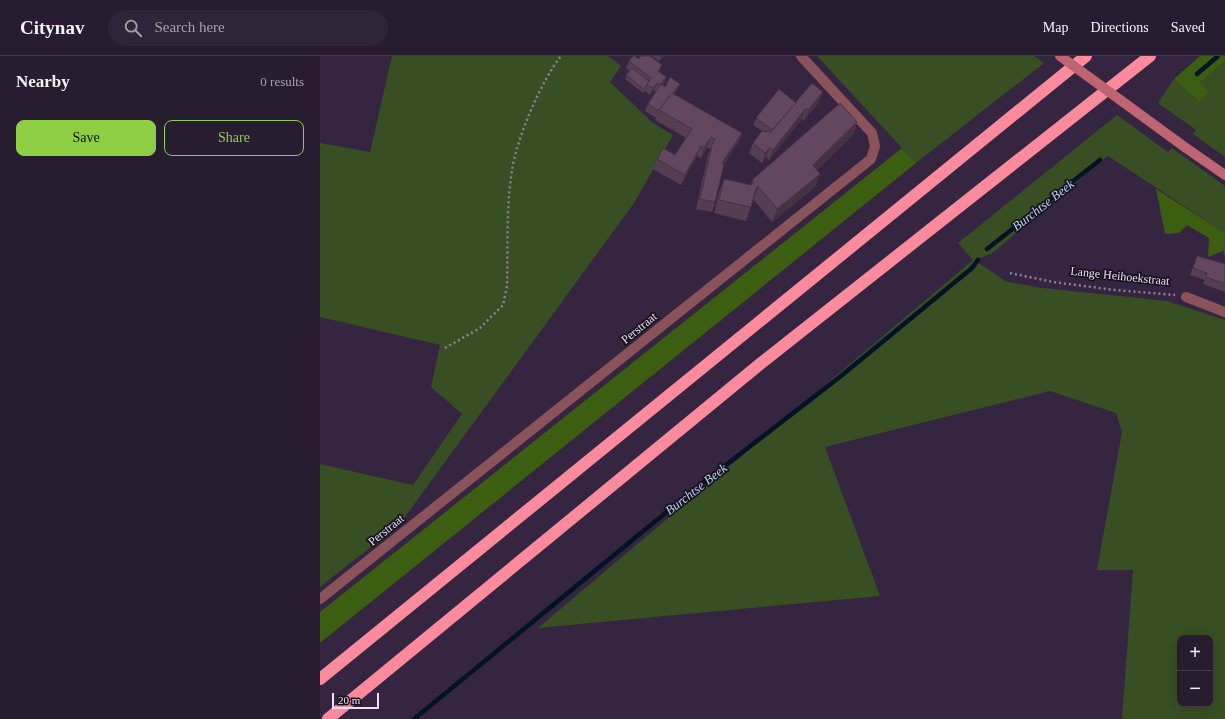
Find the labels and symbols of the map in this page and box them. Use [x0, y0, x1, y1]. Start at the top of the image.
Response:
water label: Burchtse Beek [1009, 176, 1077, 234]
street label: Lange Heihoekstraat [1070, 264, 1171, 288]
street label: Perstraat [618, 309, 660, 347]
water label: Burchtse Beek [662, 460, 730, 518]
street label: Perstraat [365, 511, 407, 549]
scale bar [332, 691, 379, 710]

